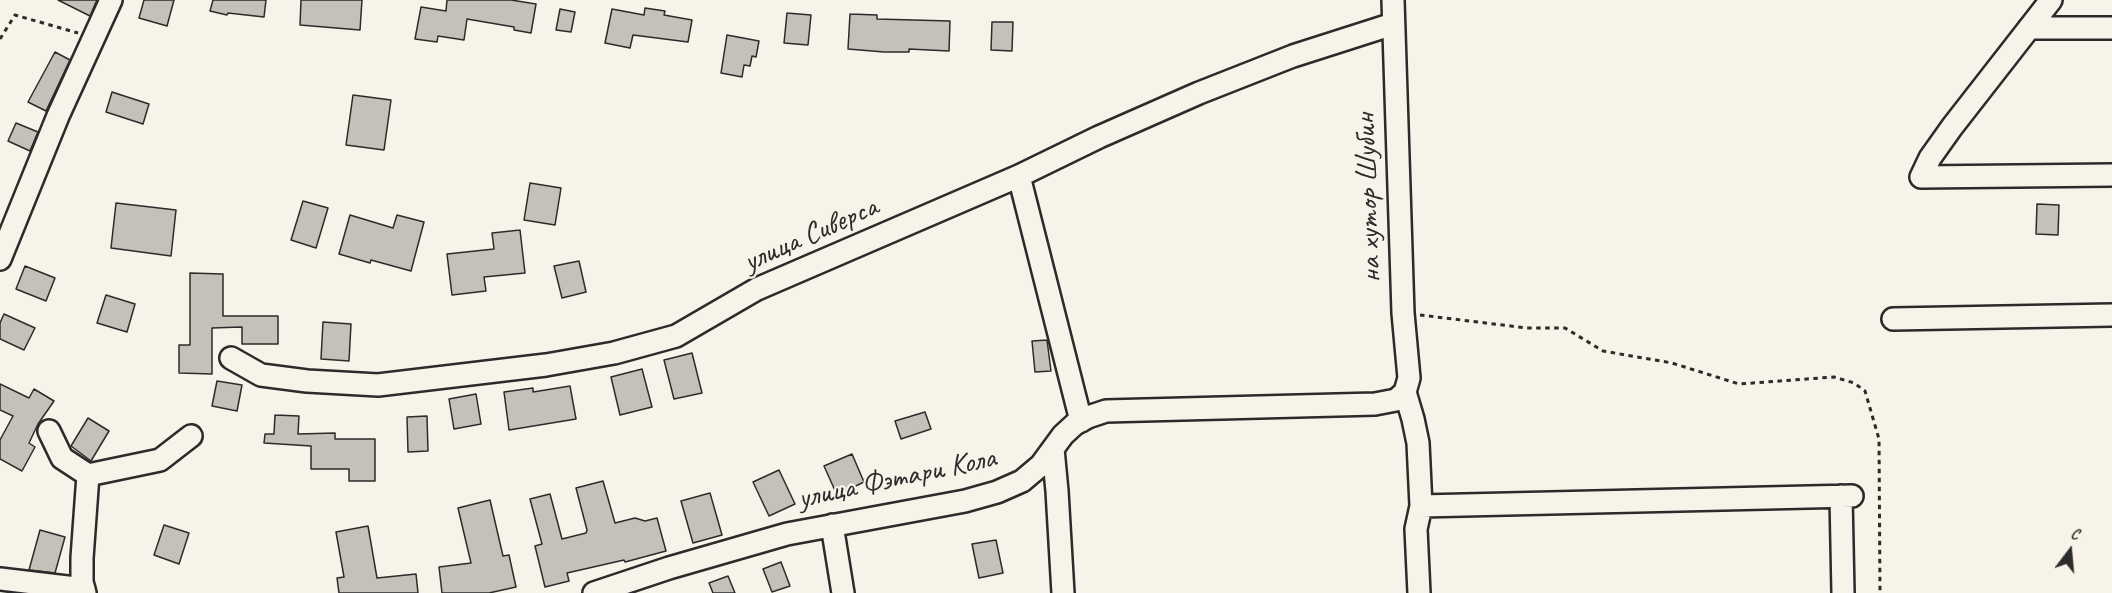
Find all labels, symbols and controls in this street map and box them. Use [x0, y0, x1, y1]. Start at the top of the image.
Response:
street label: на хутор Шубин [1348, 113, 1390, 283]
street label: улица Сиверса [738, 189, 884, 281]
street label: улица Фэтари Кола [795, 440, 999, 518]
north arrow [2040, 521, 2100, 581]
text: С [2068, 523, 2081, 544]

